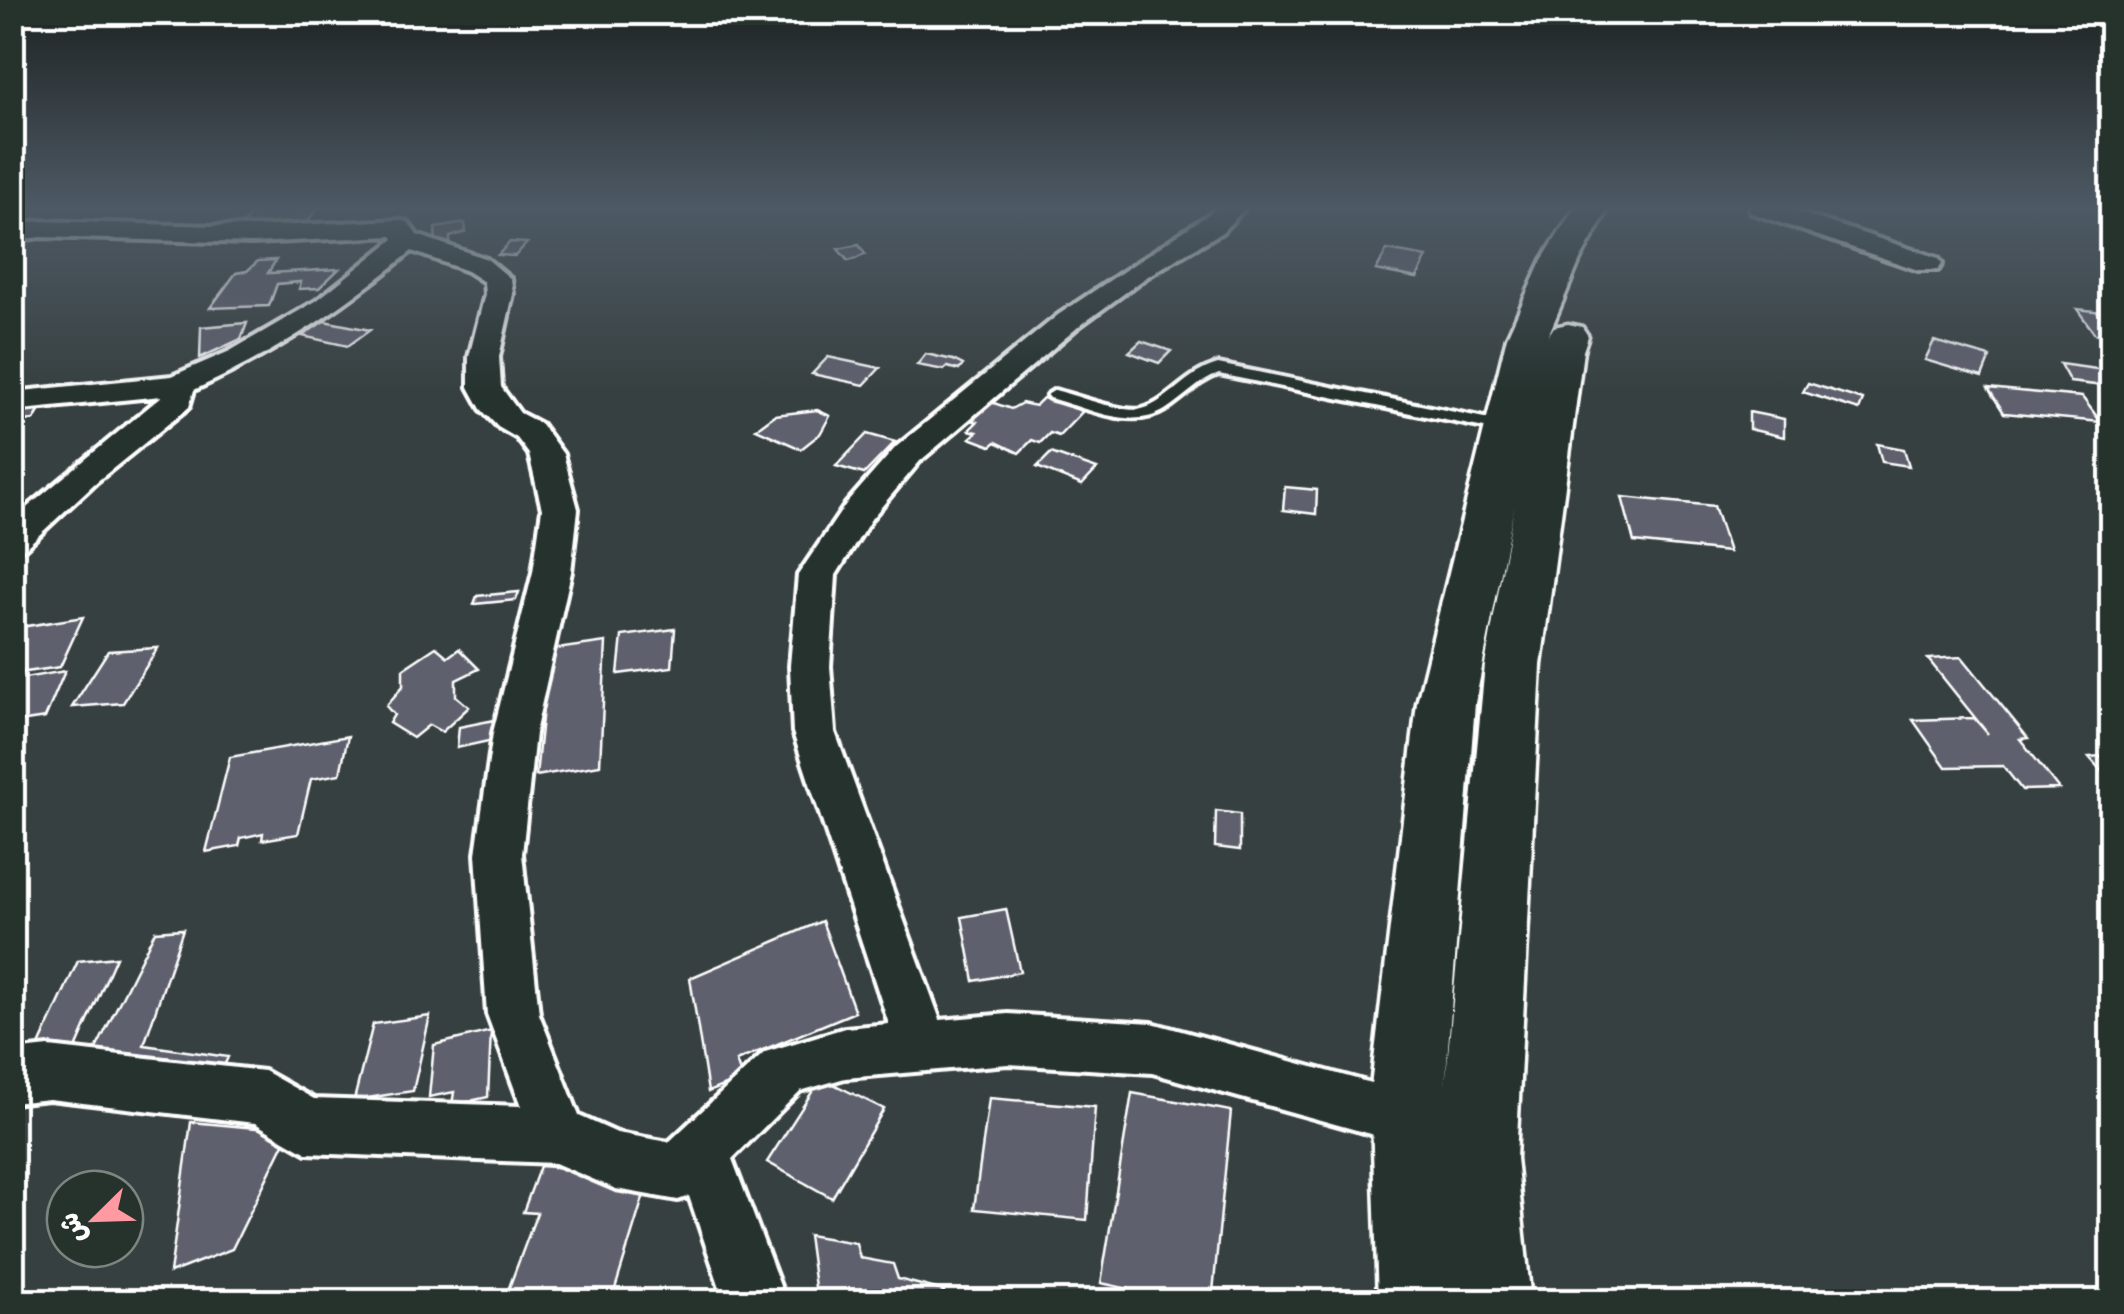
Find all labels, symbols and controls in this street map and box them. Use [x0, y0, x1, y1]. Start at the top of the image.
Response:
north arrow [45, 1169, 145, 1269]
text: ش [49, 1206, 97, 1250]

